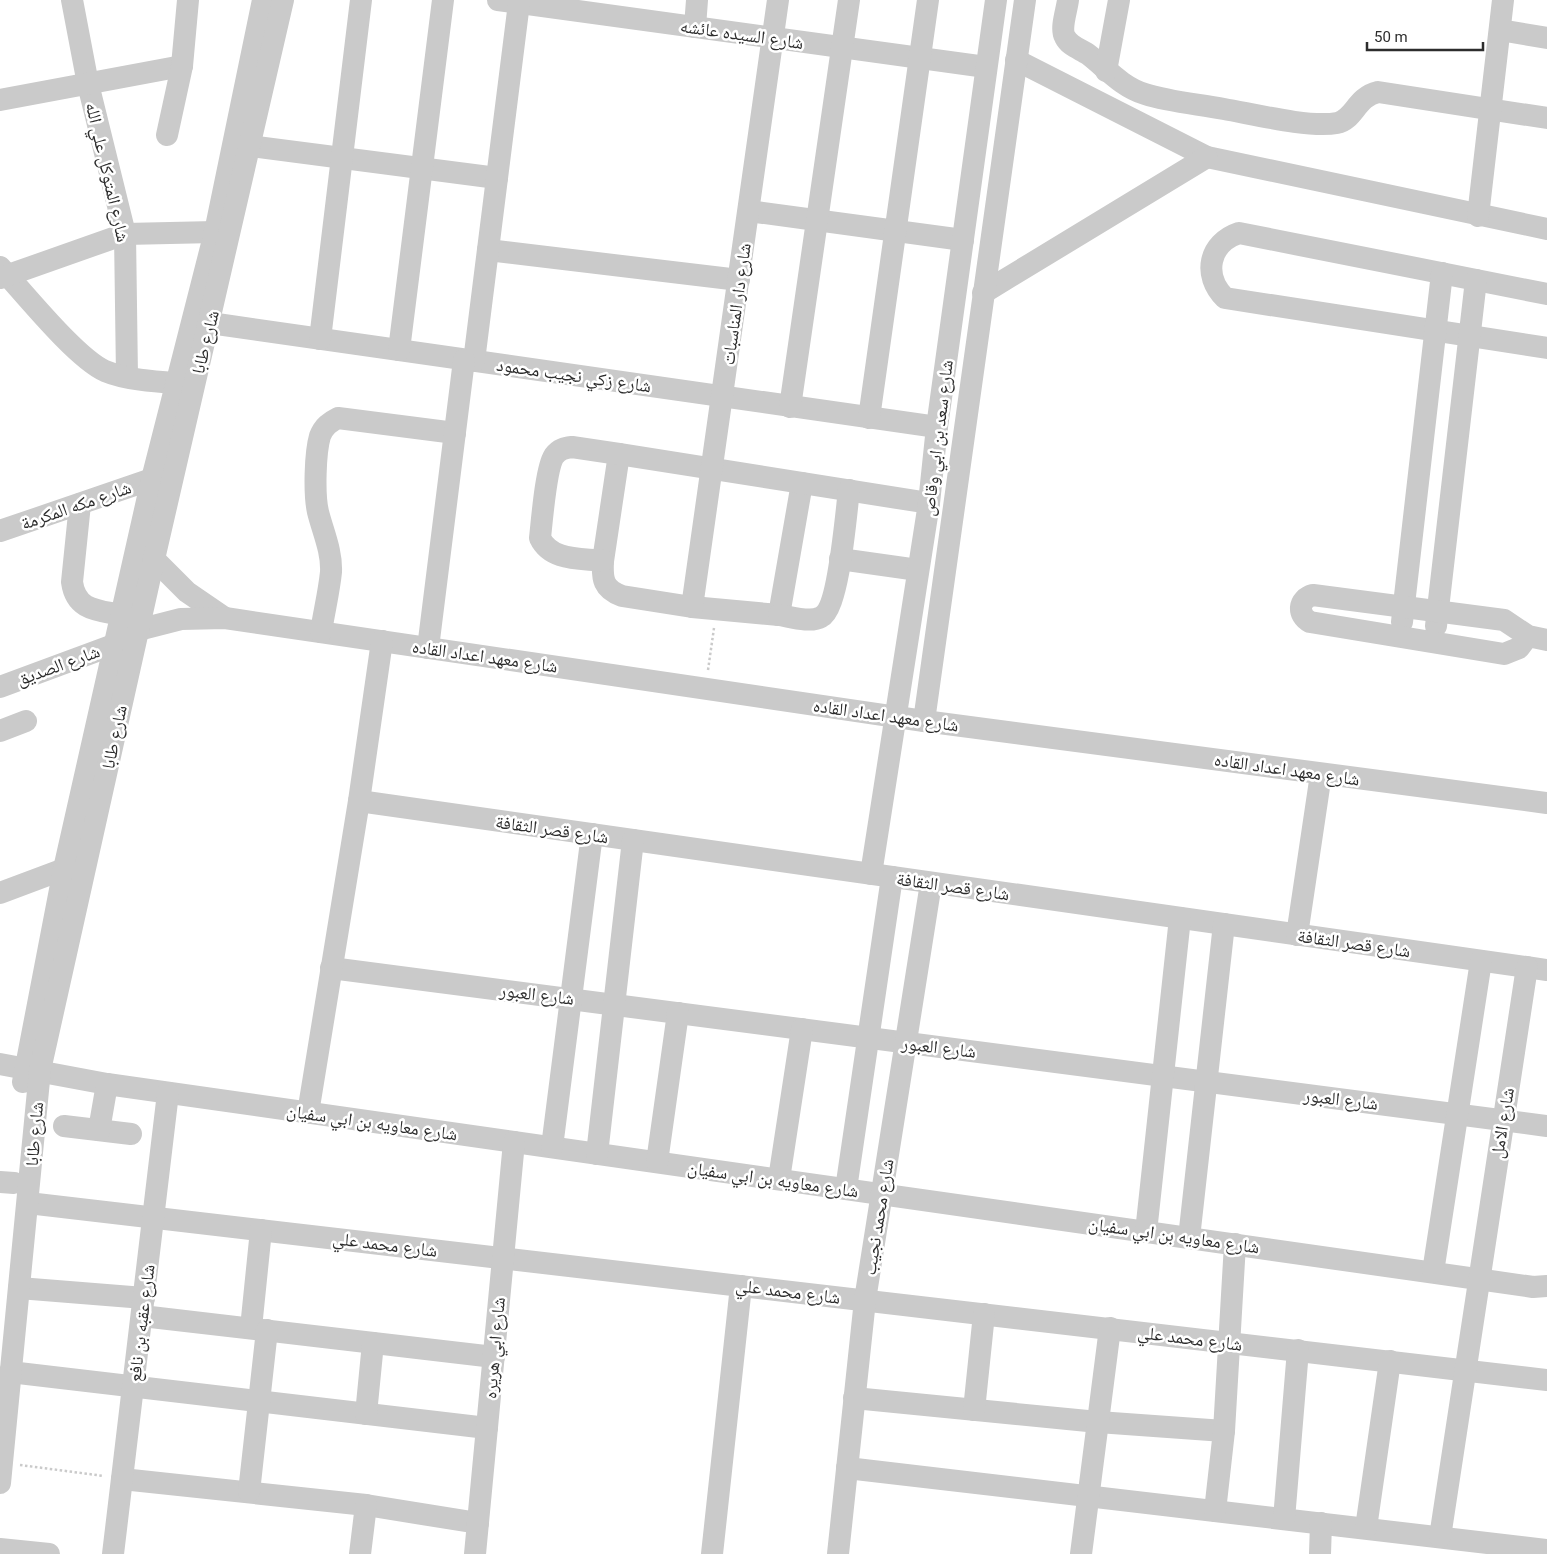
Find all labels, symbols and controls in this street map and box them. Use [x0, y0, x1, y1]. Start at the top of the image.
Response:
street label: شارع السيده عائشه [679, 15, 805, 54]
scale bar [1367, 20, 1483, 52]
text: 50 m [1374, 28, 1408, 46]
street label: شارع المتوكل علي الله [77, 100, 134, 245]
street label: شارع دار المناسبات [717, 242, 756, 366]
street label: شارع طابا [187, 308, 224, 376]
street label: شارع زكي نجيب محمود [495, 354, 653, 401]
street label: شارع سعد بن ابي وقاص [917, 359, 962, 518]
street label: شارع مكه المكرمة [18, 476, 134, 535]
street label: شارع معهد اعداد القاده [411, 635, 559, 678]
street label: شارع الصديق [14, 640, 103, 691]
street label: شارع معهد اعداد القاده [812, 694, 960, 737]
street label: شارع طابا [97, 703, 132, 771]
street label: شارع معهد اعداد القاده [1213, 748, 1361, 791]
street label: شارع قصر الثقافة [494, 811, 610, 848]
street label: شارع قصر الثقافة [895, 868, 1011, 905]
street label: شارع قصر الثقافة [1296, 925, 1412, 962]
street label: شارع العبور [497, 979, 575, 1010]
street label: شارع العبور [899, 1032, 977, 1063]
street label: شارع العبور [1301, 1084, 1379, 1115]
street label: شارع الامل [1486, 1086, 1519, 1160]
street label: شارع معاويه بن ابي سفيان [284, 1100, 459, 1149]
street label: شارع طابا [21, 1101, 48, 1167]
street label: شارع معاويه بن ابي سفيان [685, 1157, 860, 1206]
street label: شارع محمد نجيب [858, 1157, 899, 1277]
street label: شارع معاويه بن ابي سفيان [1086, 1213, 1261, 1262]
street label: شارع محمد علي [331, 1227, 438, 1265]
street label: شارع عقبه بن نافع [123, 1263, 161, 1383]
street label: شارع محمد علي [734, 1274, 841, 1312]
street label: شارع ابي هريره [479, 1296, 513, 1400]
street label: شارع محمد علي [1136, 1321, 1243, 1359]

